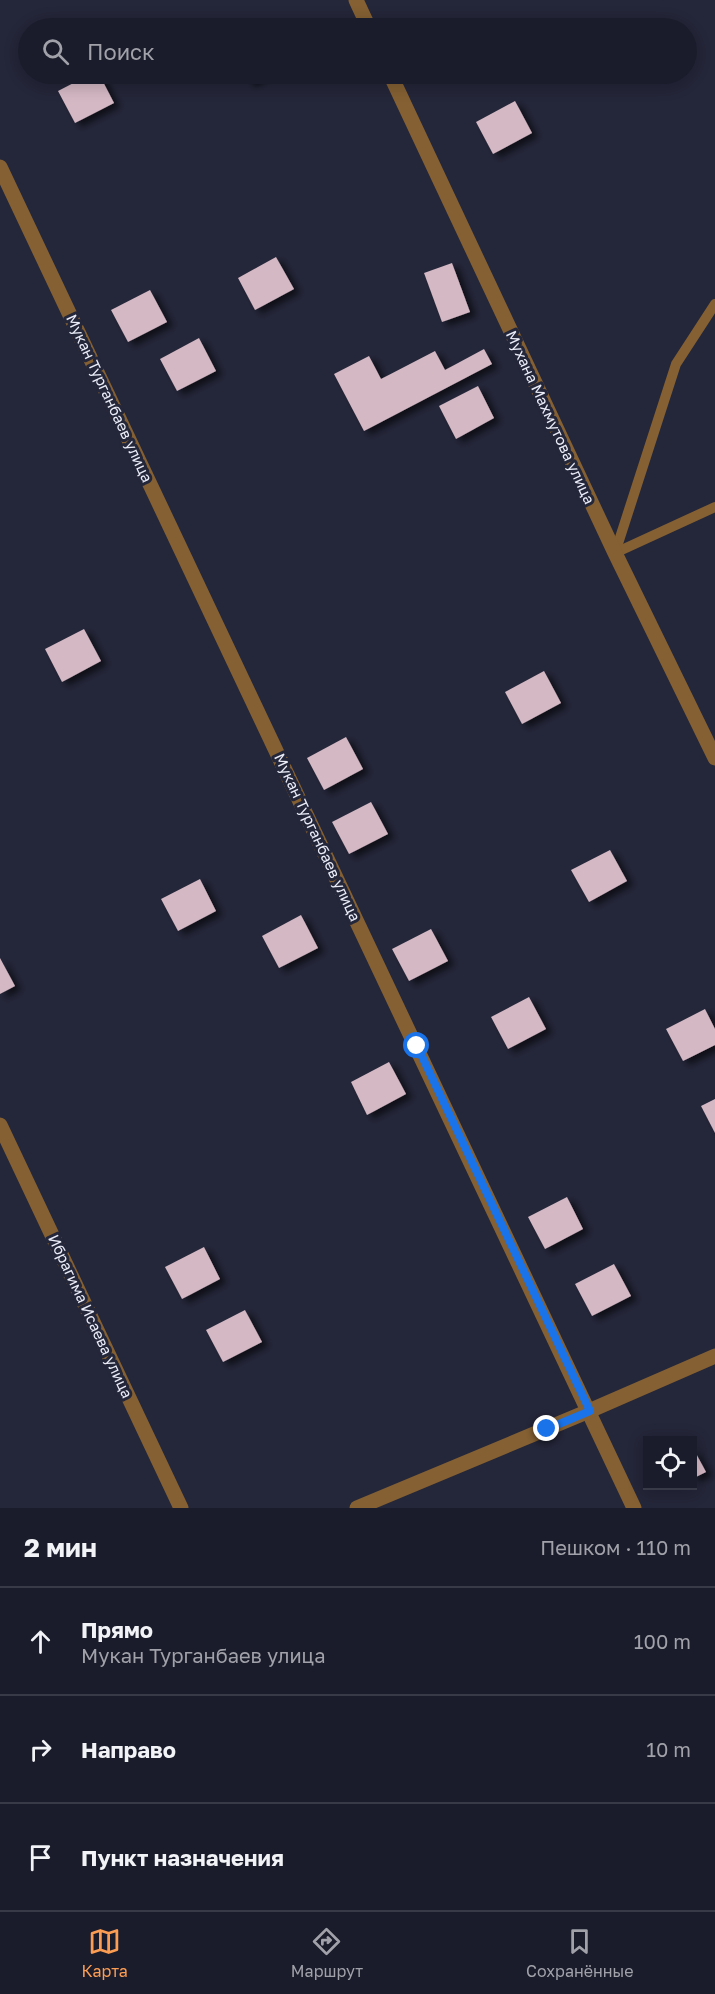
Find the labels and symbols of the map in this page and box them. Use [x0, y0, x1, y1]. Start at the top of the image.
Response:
street label: Мукан Турганбаев улица [63, 311, 157, 485]
street label: Мухана Махмутова улица [503, 327, 599, 507]
street label: Мукан Турганбаев улица [271, 750, 365, 924]
route start [403, 1032, 429, 1058]
street label: Ибрагима Исаева улица [45, 1231, 137, 1401]
route end [533, 1415, 559, 1441]

